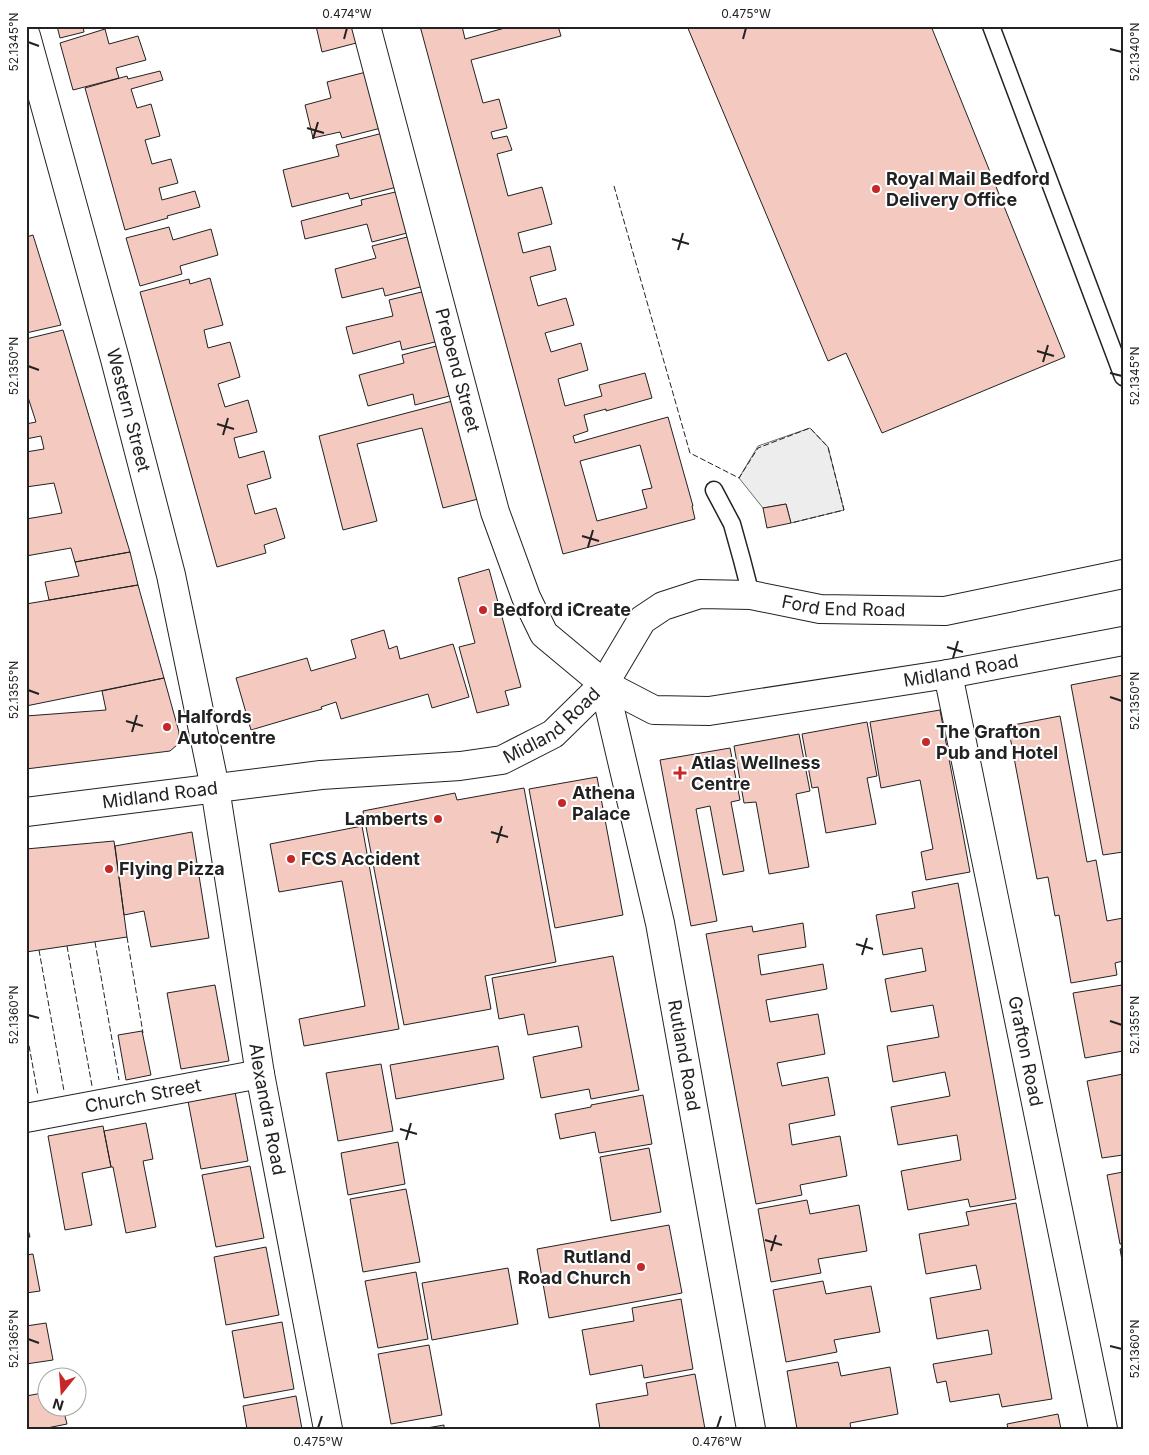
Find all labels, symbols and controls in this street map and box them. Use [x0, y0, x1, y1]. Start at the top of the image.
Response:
text: 0.474°W [322, 6, 372, 21]
text: 0.475°W [721, 6, 771, 21]
text: 52.1345°N [6, 13, 21, 71]
text: 52.1340°N [1127, 22, 1142, 82]
place label: Royal Mail Bedford Delivery Office [886, 168, 1050, 210]
marker: Royal Mail Bedford Delivery Office [870, 183, 882, 195]
street label: Prebend Street [431, 306, 484, 434]
text: 52.1350°N [6, 337, 21, 395]
street label: Western Street [103, 346, 155, 474]
text: 52.1345°N [1127, 347, 1142, 405]
street label: Ford End Road [780, 590, 906, 620]
place label: Bedford iCreate [493, 599, 631, 620]
marker: Bedford iCreate [477, 604, 489, 616]
street label: Midland Road [902, 650, 1020, 691]
text: 52.1355°N [6, 661, 21, 719]
text: 52.1350°N [1127, 672, 1142, 730]
street label: Midland Road [500, 683, 604, 768]
place label: Halfords Autocentre [177, 706, 276, 748]
marker: Halfords Autocentre [161, 721, 173, 733]
place label: The Grafton Pub and Hotel [936, 721, 1058, 763]
marker: The Grafton Pub and Hotel [920, 736, 932, 748]
place label: Atlas Wellness Centre [691, 752, 821, 794]
marker: Atlas Wellness Centre [673, 766, 687, 780]
street label: Midland Road [101, 777, 219, 812]
place label: Athena Palace [572, 782, 635, 824]
marker: Athena Palace [556, 797, 568, 809]
place label: Lamberts [345, 808, 428, 829]
marker: Lamberts [432, 813, 444, 825]
place label: FCS Accident [301, 848, 420, 869]
marker: FCS Accident [285, 853, 297, 865]
place label: Flying Pizza [119, 858, 225, 879]
marker: Flying Pizza [103, 863, 115, 875]
text: 52.1360°N [6, 986, 21, 1044]
street label: Grafton Road [1004, 994, 1047, 1108]
text: 52.1355°N [1127, 996, 1142, 1054]
street label: Rutland Road [664, 998, 705, 1113]
street label: Alexandra Road [245, 1042, 290, 1177]
street label: Church Street [83, 1074, 203, 1117]
place label: Rutland Road Church [518, 1246, 631, 1288]
marker: Rutland Road Church [635, 1261, 647, 1273]
text: 52.1365°N [6, 1310, 21, 1368]
text: 52.1360°N [1127, 1320, 1142, 1378]
north arrow [38, 1368, 88, 1418]
text: N [50, 1395, 66, 1415]
text: 0.475°W [293, 1434, 343, 1449]
text: 0.476°W [692, 1434, 742, 1449]

